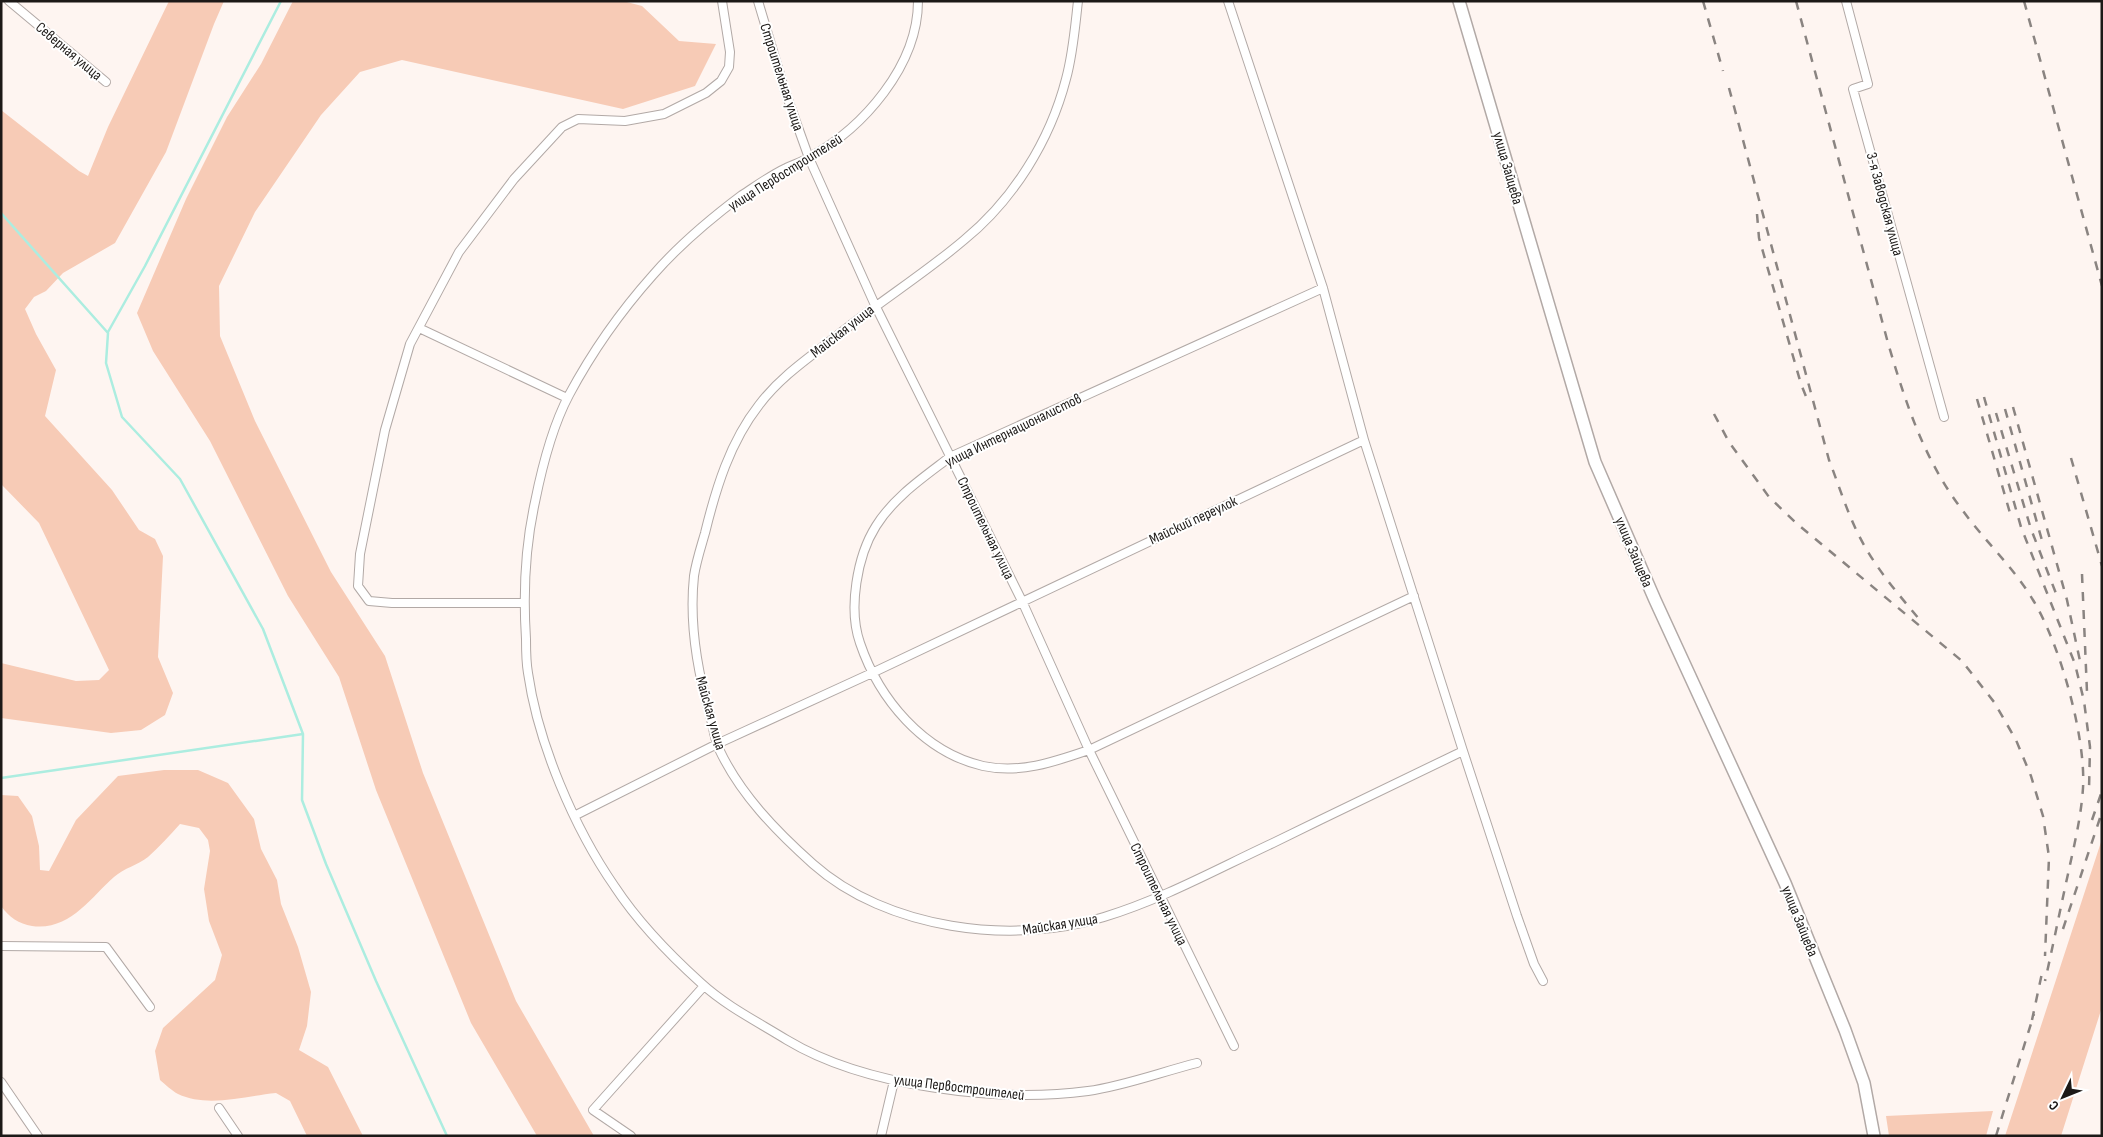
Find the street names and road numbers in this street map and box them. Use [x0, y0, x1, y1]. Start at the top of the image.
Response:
street label: Северная улица [31, 18, 106, 85]
street label: Строительная улица [755, 21, 808, 133]
street label: улица Первостроителей [724, 130, 846, 215]
street label: улица Зайцева [1488, 130, 1527, 207]
street label: 3-я Заводская улица [1862, 150, 1907, 258]
street label: Майская улица [807, 300, 878, 362]
street label: улица Интернационалистов [942, 389, 1085, 472]
street label: Строительная улица [952, 474, 1019, 583]
street label: Майский переулок [1146, 492, 1241, 549]
street label: улица Зайцева [1610, 514, 1657, 590]
street label: Майская улица [691, 674, 730, 752]
street label: Строительная улица [1125, 840, 1192, 949]
street label: улица Зайцева [1777, 883, 1822, 960]
street label: Майская улица [1021, 909, 1099, 940]
street label: улица Первостроителей [893, 1070, 1025, 1105]

